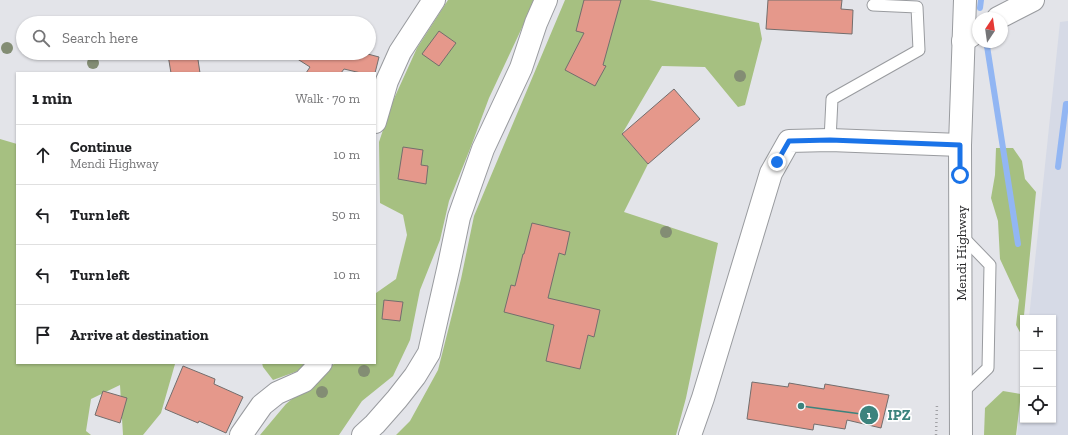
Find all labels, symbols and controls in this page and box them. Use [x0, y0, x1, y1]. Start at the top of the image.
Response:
north arrow [972, 12, 1008, 48]
search box [16, 16, 376, 60]
icon: search [30, 27, 52, 49]
text: Search here [62, 29, 138, 47]
text: 1 min [32, 88, 72, 108]
text: Walk · 70 m [295, 91, 360, 106]
text: Continue [70, 138, 132, 156]
icon: ahead [32, 144, 54, 166]
text: 10 m [333, 147, 360, 162]
route end [768, 153, 786, 171]
text: Mendi Highway [70, 156, 159, 171]
route start [951, 166, 969, 184]
icon: left [32, 204, 54, 226]
street label: Mendi Highway [953, 204, 970, 301]
text: Turn left [70, 206, 130, 224]
text: 50 m [332, 207, 360, 222]
icon: left [32, 264, 54, 286]
text: Turn left [70, 266, 130, 284]
text: 10 m [333, 267, 360, 282]
map controls [1020, 315, 1056, 423]
button: + [1020, 315, 1056, 351]
icon: arrive [32, 324, 54, 346]
text: Arrive at destination [70, 326, 209, 344]
button: − [1020, 351, 1056, 387]
button: locate [1020, 387, 1056, 423]
callout: IPZ [859, 402, 919, 429]
text: IPZ [887, 406, 911, 424]
text: 1 [867, 408, 872, 422]

